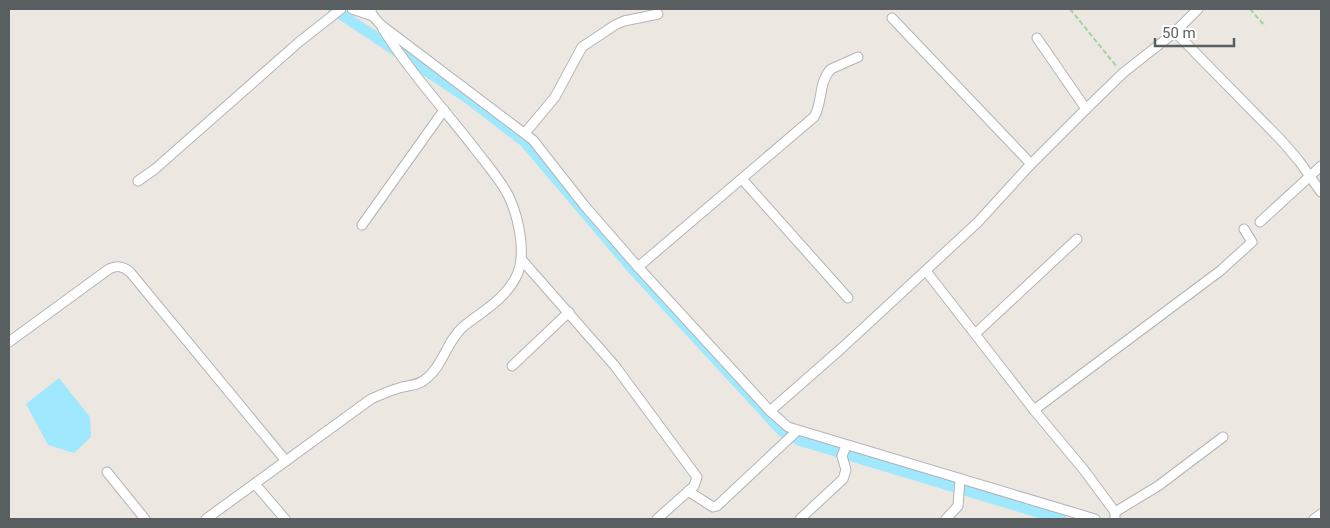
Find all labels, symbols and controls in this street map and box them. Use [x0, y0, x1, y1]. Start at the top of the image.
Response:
scale bar [1155, 15, 1234, 47]
text: 50 m [1162, 24, 1196, 42]

